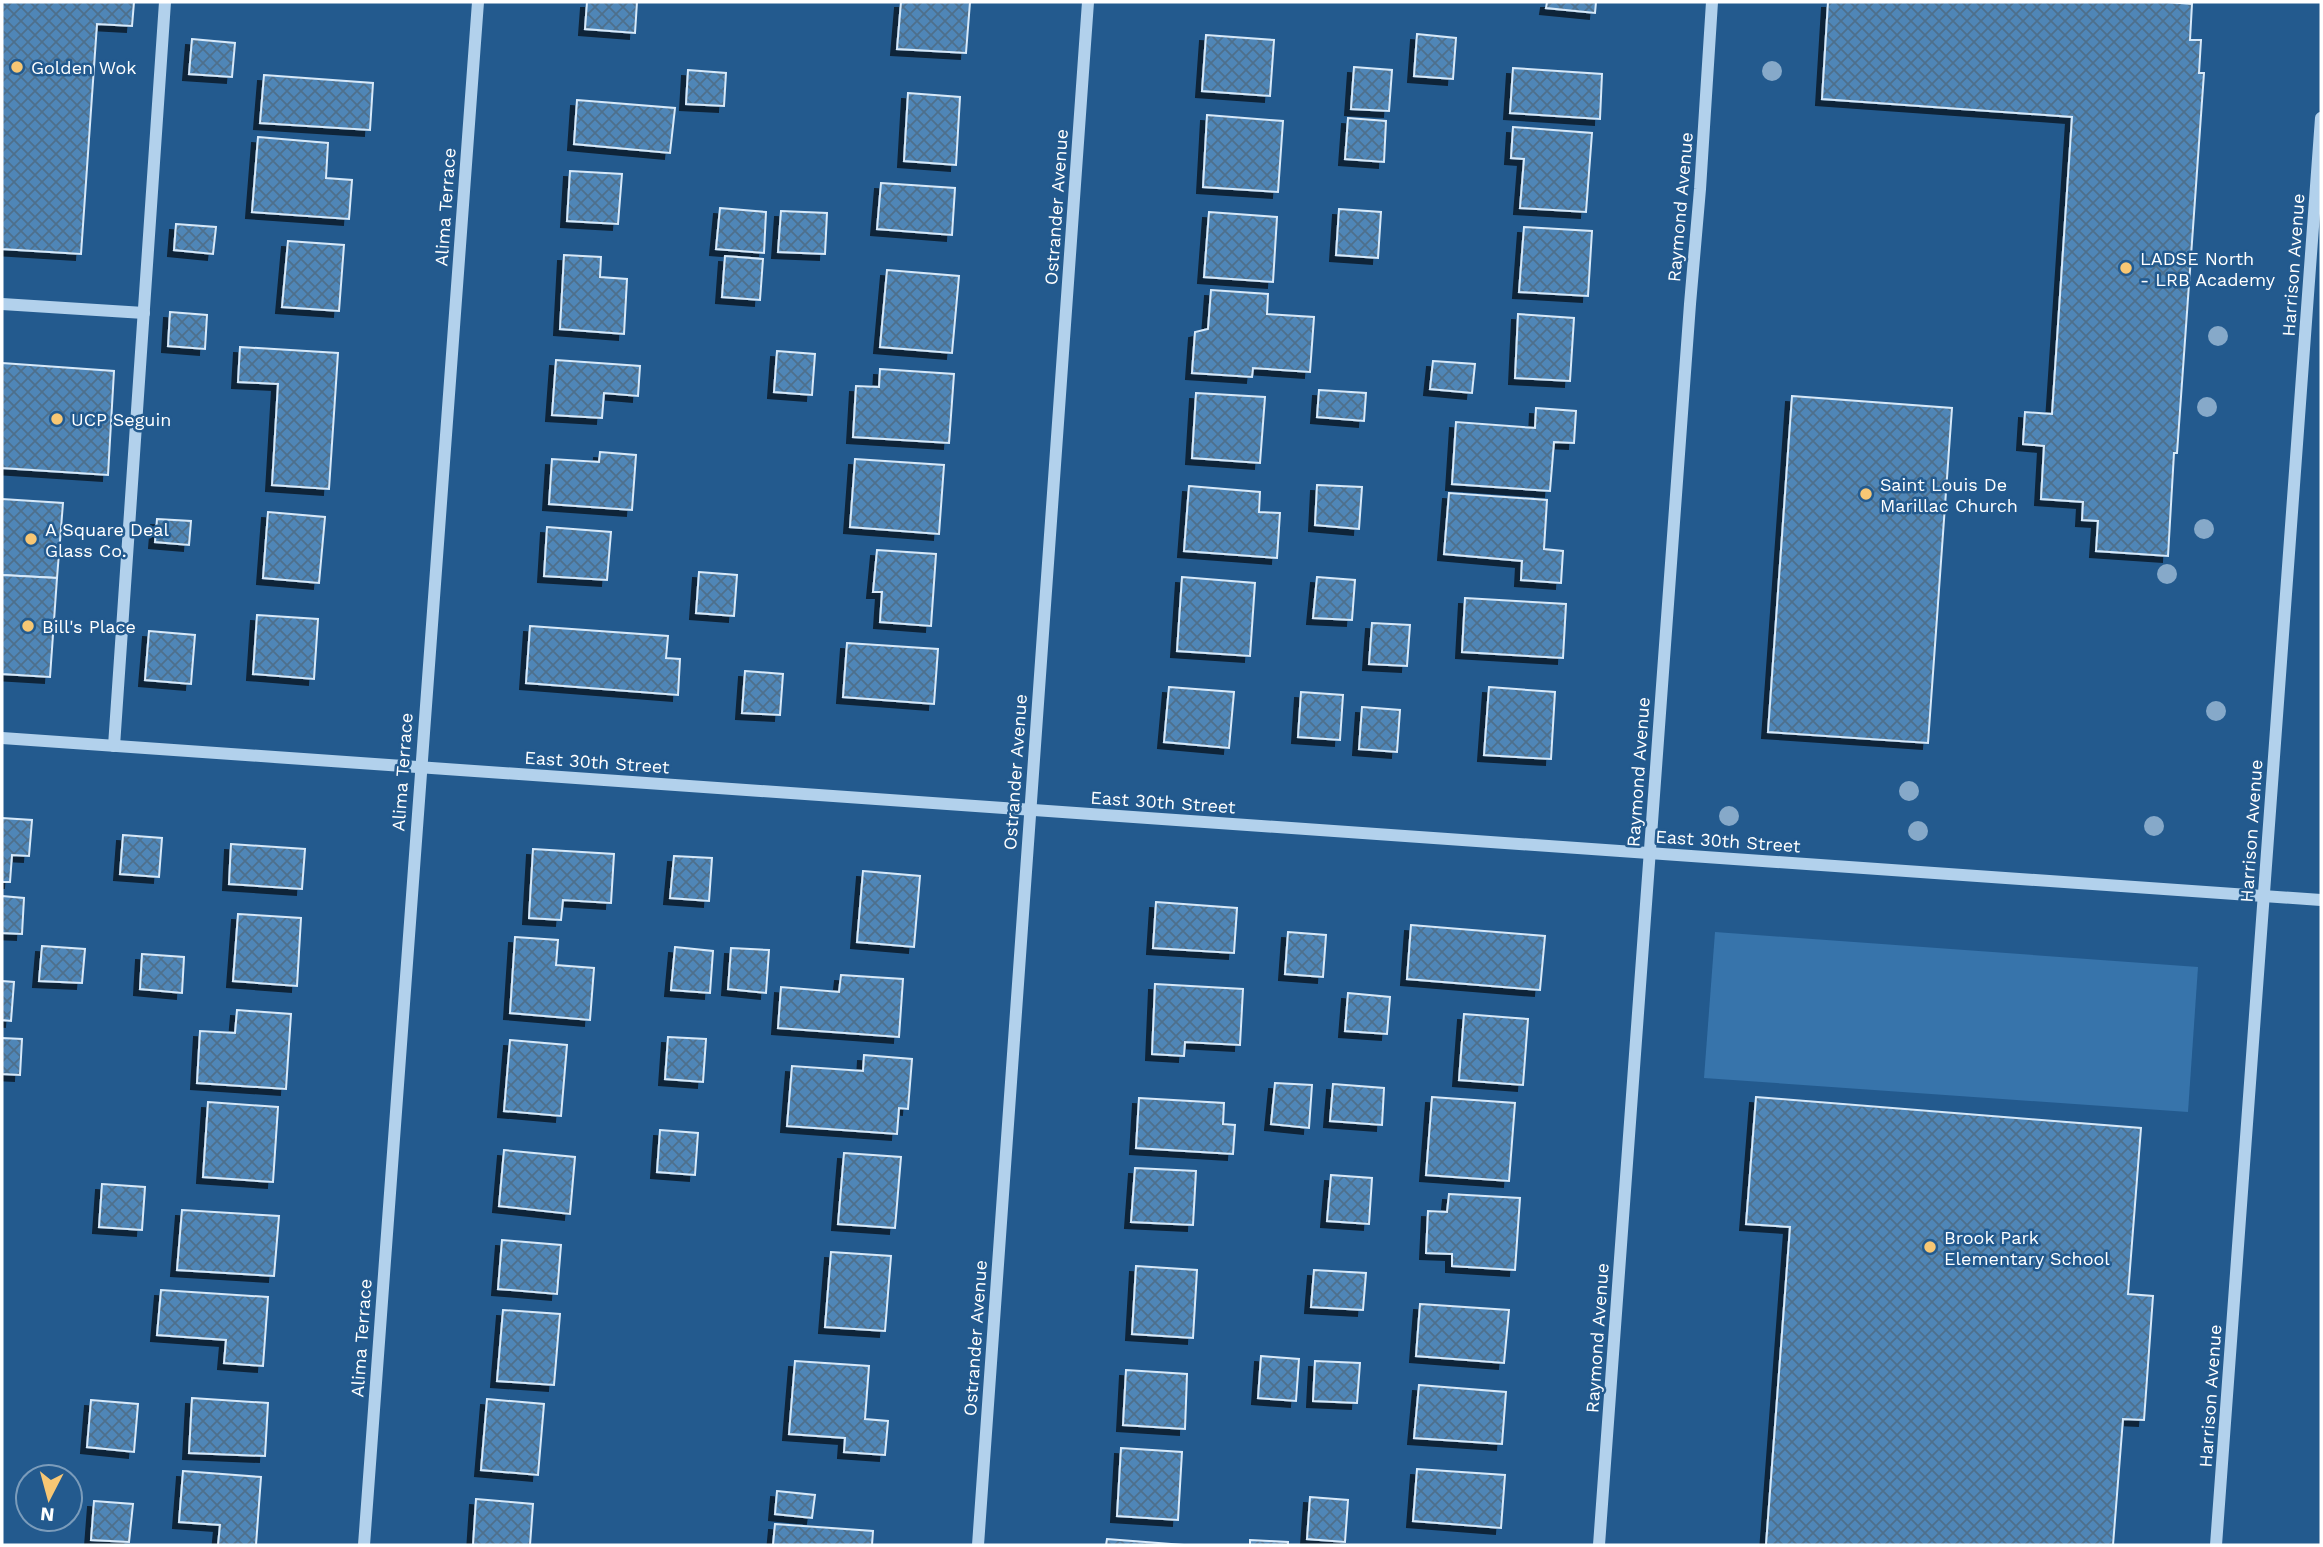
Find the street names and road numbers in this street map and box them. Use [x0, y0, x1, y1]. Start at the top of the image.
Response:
street label: Ostrander Avenue [1040, 128, 1072, 286]
street label: Raymond Avenue [1663, 131, 1697, 283]
street label: Alima Terrace [430, 147, 460, 267]
street label: Harrison Avenue [2278, 193, 2308, 337]
street label: Ostrander Avenue [999, 693, 1031, 851]
street label: Raymond Avenue [1622, 696, 1654, 848]
street label: Alima Terrace [387, 712, 417, 832]
street label: East 30th Street [524, 746, 671, 778]
street label: Harrison Avenue [2236, 759, 2266, 903]
street label: East 30th Street [1090, 786, 1237, 818]
street label: East 30th Street [1655, 825, 1802, 857]
street label: Ostrander Avenue [959, 1259, 991, 1417]
street label: Raymond Avenue [1581, 1262, 1613, 1414]
street label: Alima Terrace [346, 1278, 376, 1398]
street label: Harrison Avenue [2195, 1324, 2225, 1468]

